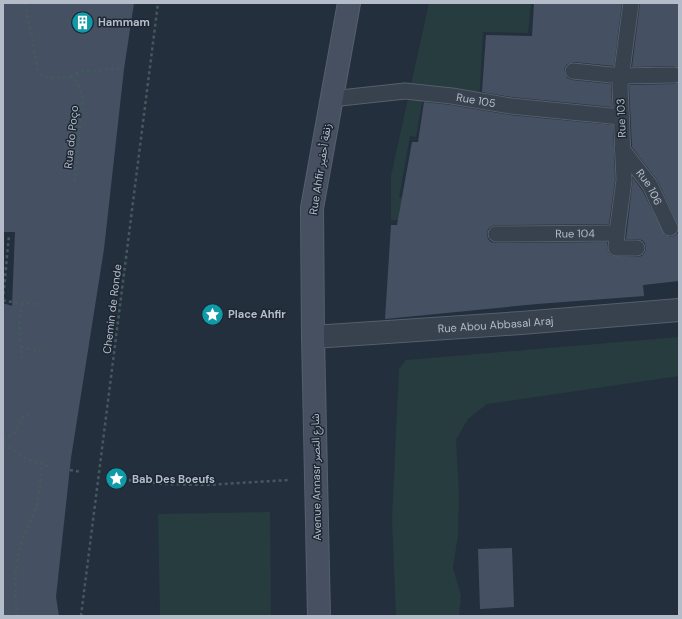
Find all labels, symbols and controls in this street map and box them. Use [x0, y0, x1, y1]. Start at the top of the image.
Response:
building icon: Hammam [69, 9, 95, 35]
place label: Hammam [98, 15, 150, 29]
street label: Rue 105 [455, 90, 497, 110]
street label: Rue 103 [613, 98, 629, 138]
street label: Rua do Poço [61, 105, 81, 169]
street label: Rue Ahfir زنقة أحفير [306, 122, 334, 216]
street label: Rue 106 [633, 166, 665, 207]
street label: Rue 104 [555, 226, 595, 241]
street label: Chemin de Ronde [100, 263, 124, 355]
place icon: Place Ahfir [200, 301, 226, 327]
place label: Place Ahfir [228, 307, 286, 321]
street label: Rue Abou Abbasal Araj [437, 313, 554, 336]
street label: Avenue Annasr شارع النصر [308, 413, 325, 541]
place icon: Bab Des Boeufs [104, 466, 130, 492]
place label: Bab Des Boeufs [132, 472, 215, 486]

